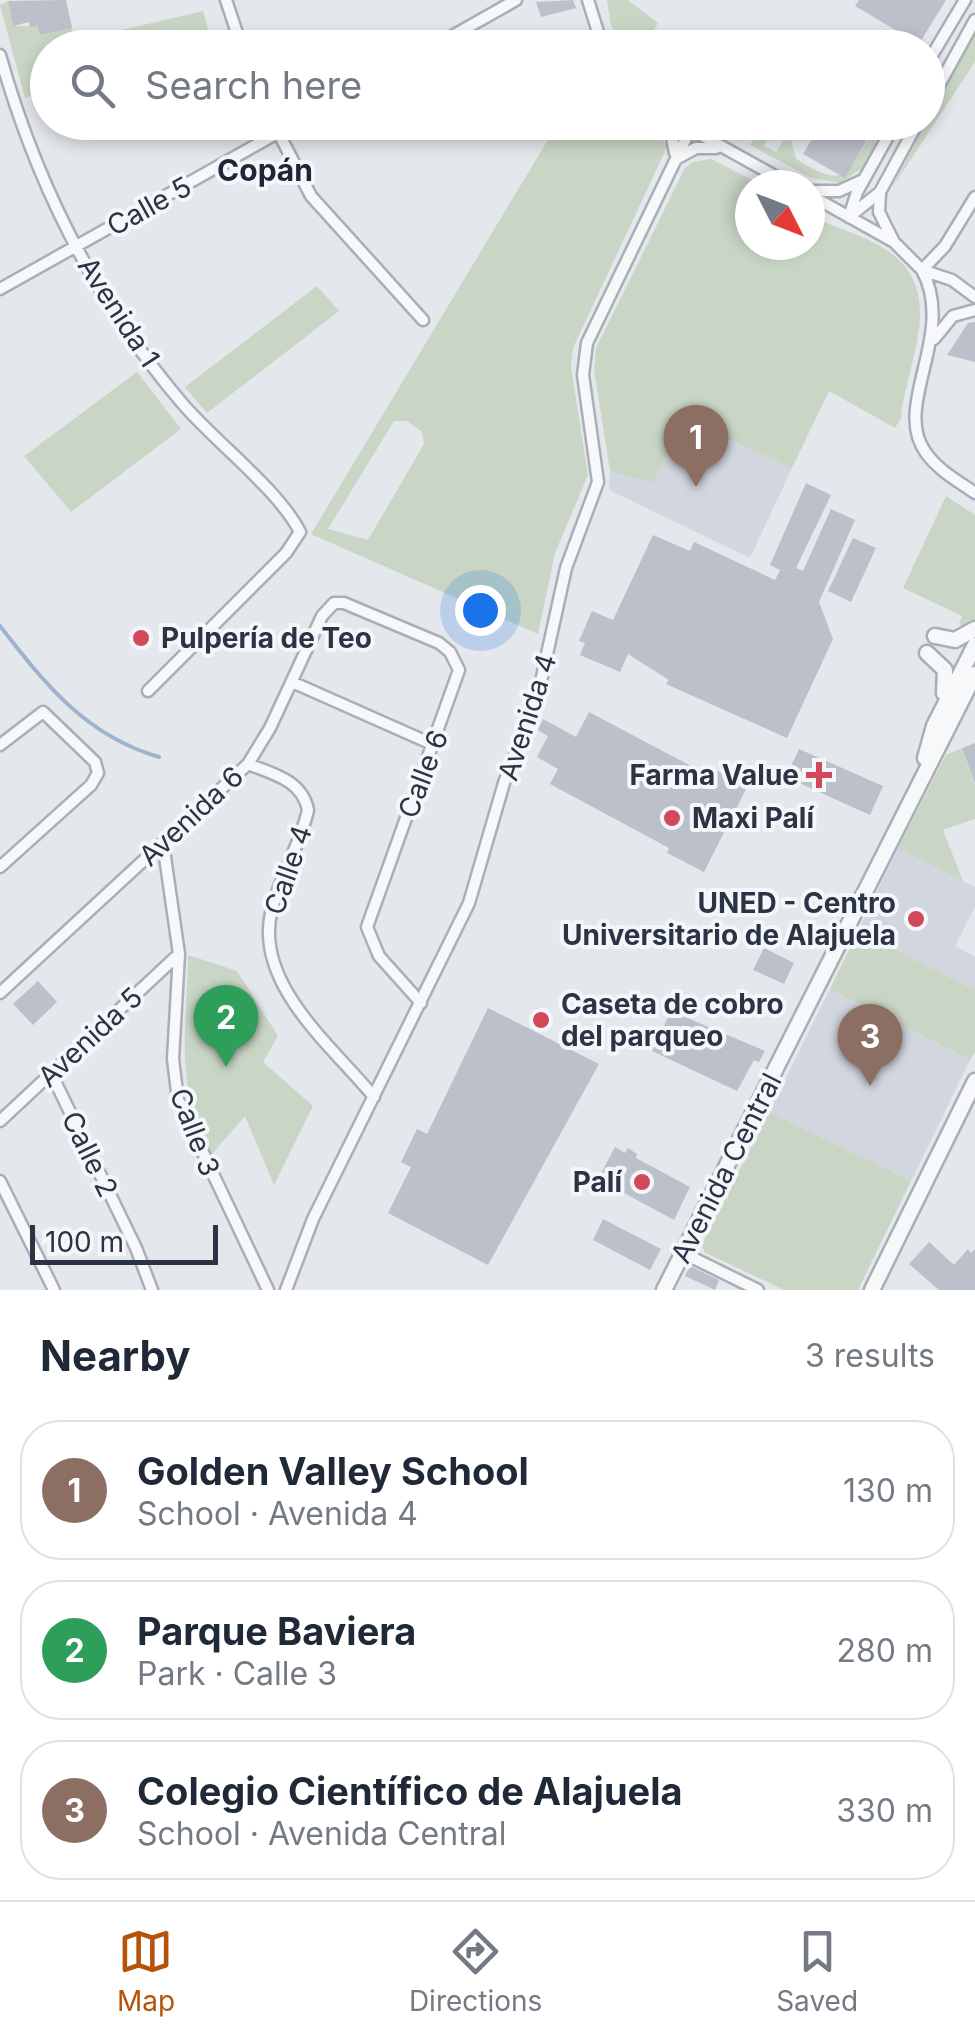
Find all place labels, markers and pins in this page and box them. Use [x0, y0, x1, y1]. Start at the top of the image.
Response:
pin: 1 [664, 404, 728, 487]
place label: Pulpería de Teo [161, 621, 372, 655]
marker: Pulpería de Teo [130, 627, 152, 649]
place label: Farma Value [630, 758, 799, 792]
marker: Farma Value [808, 764, 830, 786]
place label: Maxi Palí [692, 801, 814, 835]
marker: Maxi Palí [661, 807, 683, 829]
place label: UNED - Centro Universitario de Alajuela [562, 886, 896, 952]
marker: UNED - Centro Universitario de Alajuela [905, 908, 927, 930]
pin: 2 [194, 984, 258, 1067]
place label: Caseta de cobro del parqueo [561, 987, 784, 1053]
pin: 3 [838, 1004, 902, 1086]
marker: Caseta de cobro del parqueo [530, 1009, 552, 1031]
place label: Palí [573, 1165, 622, 1199]
marker: Palí [631, 1171, 653, 1193]

